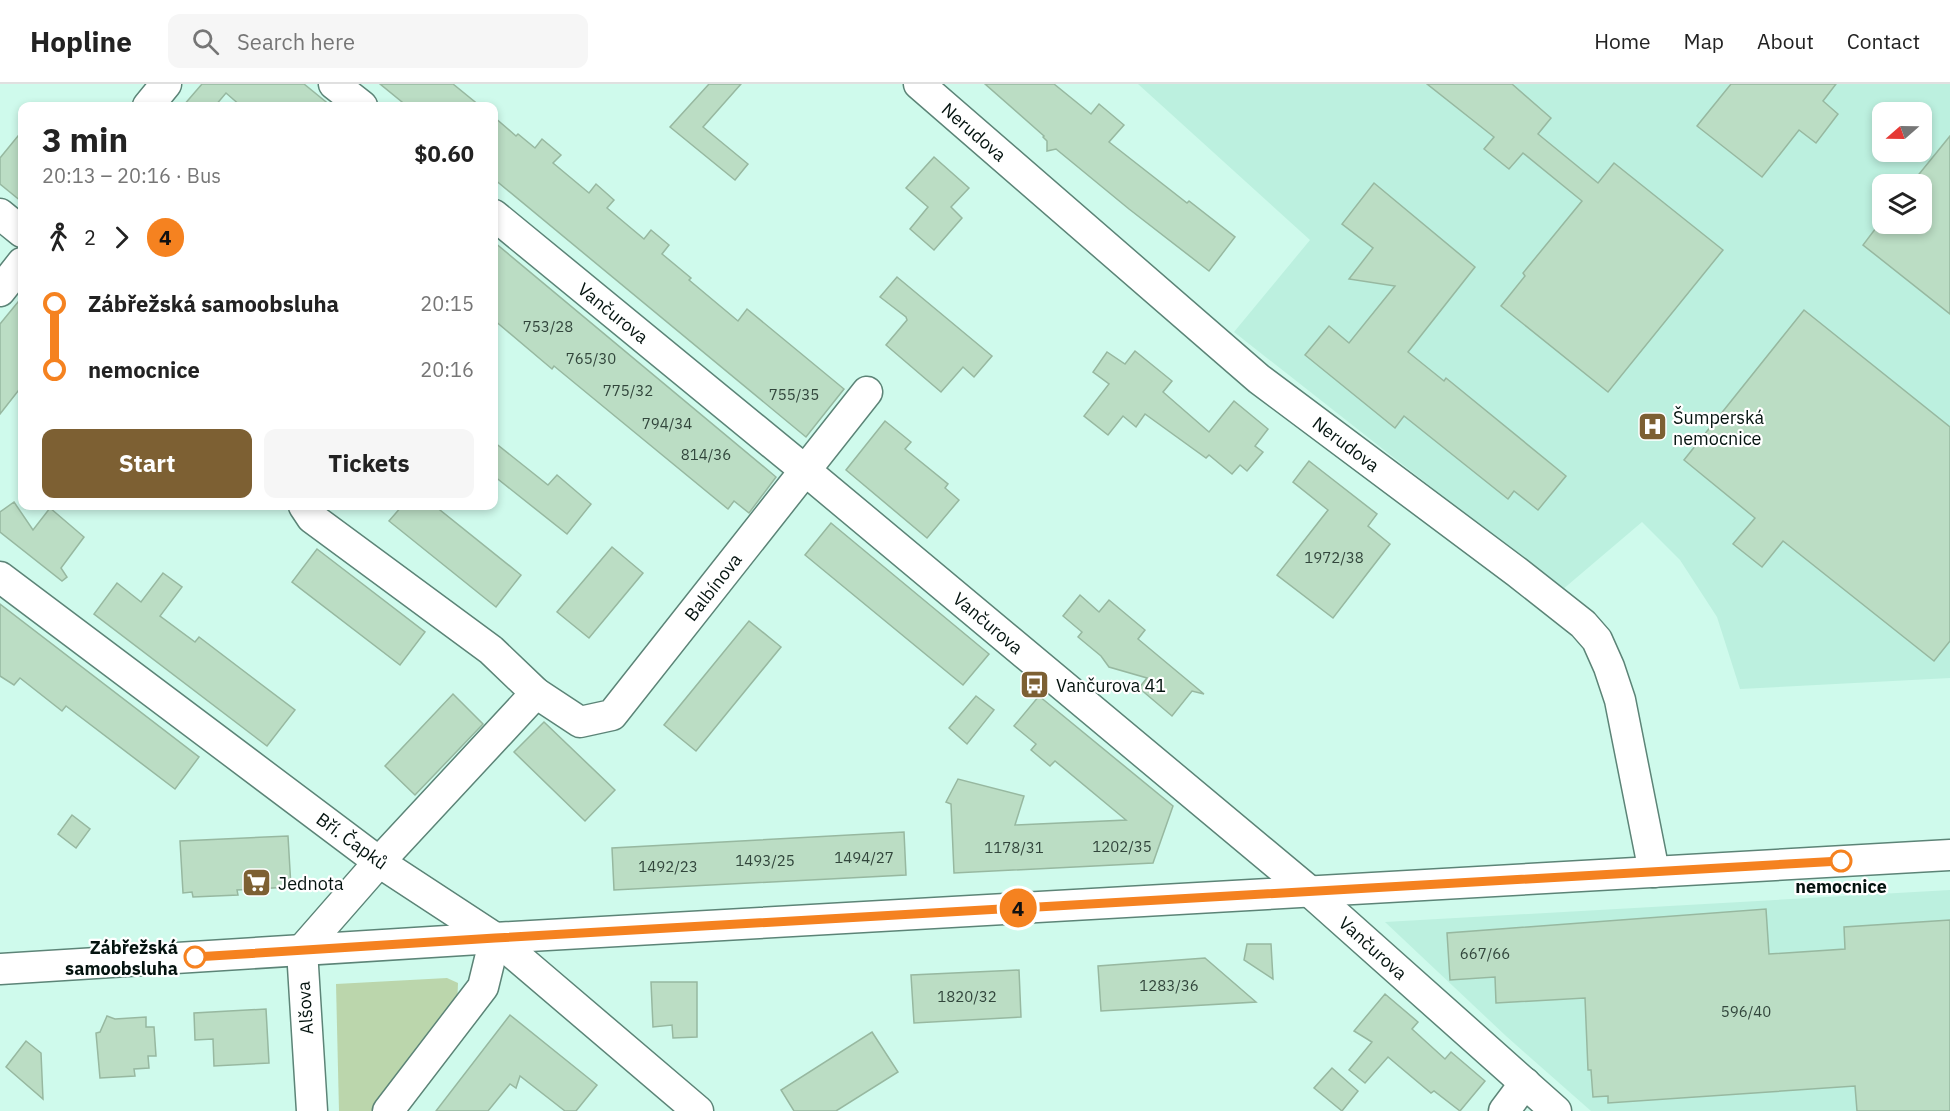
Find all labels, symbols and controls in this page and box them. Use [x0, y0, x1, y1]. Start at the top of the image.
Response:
search box [168, 14, 588, 68]
text: Hopline [30, 23, 132, 60]
icon: search [189, 25, 222, 58]
text: Search here [237, 27, 355, 56]
text: Home [1594, 27, 1651, 55]
text: Map [1684, 27, 1724, 55]
text: About [1757, 27, 1814, 55]
text: Contact [1847, 27, 1920, 55]
street label: Nerudova [937, 98, 1011, 167]
north arrow [1872, 102, 1932, 162]
map controls [1872, 102, 1932, 234]
text: 3 min [42, 118, 128, 161]
text: $0.60 [414, 139, 474, 168]
text: 20:13 – 20:16 · Bus [42, 162, 221, 189]
button: layers [1872, 174, 1932, 234]
icon: walk [42, 221, 75, 254]
icon: forward [105, 221, 138, 254]
text: 4 [159, 223, 172, 251]
text: 2 [84, 224, 96, 251]
street label: Vančurova [573, 278, 653, 349]
text: Zábřežská samoobsluha [88, 289, 339, 318]
text: 20:15 [420, 290, 474, 317]
house number: 753/28 [523, 317, 573, 336]
house number: 765/30 [566, 349, 616, 368]
text: nemocnice [88, 355, 200, 384]
text: 20:16 [420, 356, 474, 383]
house number: 775/32 [603, 381, 653, 400]
house number: 755/35 [769, 385, 819, 404]
place label: Šumperská nemocnice [1673, 405, 1764, 450]
street label: Nerudova [1308, 411, 1384, 477]
hospital icon: Šumperská nemocnice [1636, 411, 1668, 443]
house number: 794/34 [642, 414, 692, 433]
button: Start [42, 429, 252, 498]
button: Tickets [264, 429, 474, 498]
house number: 814/36 [681, 445, 731, 464]
street label: Balbínova [679, 548, 747, 625]
house number: 1972/38 [1304, 548, 1364, 567]
street label: Vančurova [948, 587, 1028, 659]
bus stop icon: Vančurova 41 [1019, 669, 1051, 701]
place label: Vančurova 41 [1056, 674, 1166, 697]
street label: Bří. Čapků [312, 807, 393, 875]
house number: 1202/35 [1092, 837, 1152, 856]
house number: 1178/31 [984, 838, 1044, 857]
house number: 1494/27 [834, 848, 894, 867]
marker: nemocnice [1830, 850, 1852, 872]
house number: 1493/25 [735, 851, 795, 870]
house number: 1492/23 [638, 857, 698, 876]
supermarket icon: Jednota [241, 867, 273, 899]
place label: Jednota [278, 872, 344, 895]
place label: nemocnice [1795, 875, 1887, 898]
line badge: 4 [998, 888, 1038, 928]
text: 4 [1012, 894, 1024, 922]
street label: Vančurova [1334, 911, 1412, 985]
place label: Zábřežská samoobsluha [65, 936, 178, 980]
house number: 667/66 [1460, 944, 1510, 963]
marker: Zábřežská samoobsluha [184, 946, 206, 968]
house number: 1283/36 [1139, 976, 1199, 995]
street label: Alšova [292, 980, 318, 1035]
house number: 1820/32 [937, 987, 997, 1006]
house number: 596/40 [1721, 1002, 1771, 1021]

